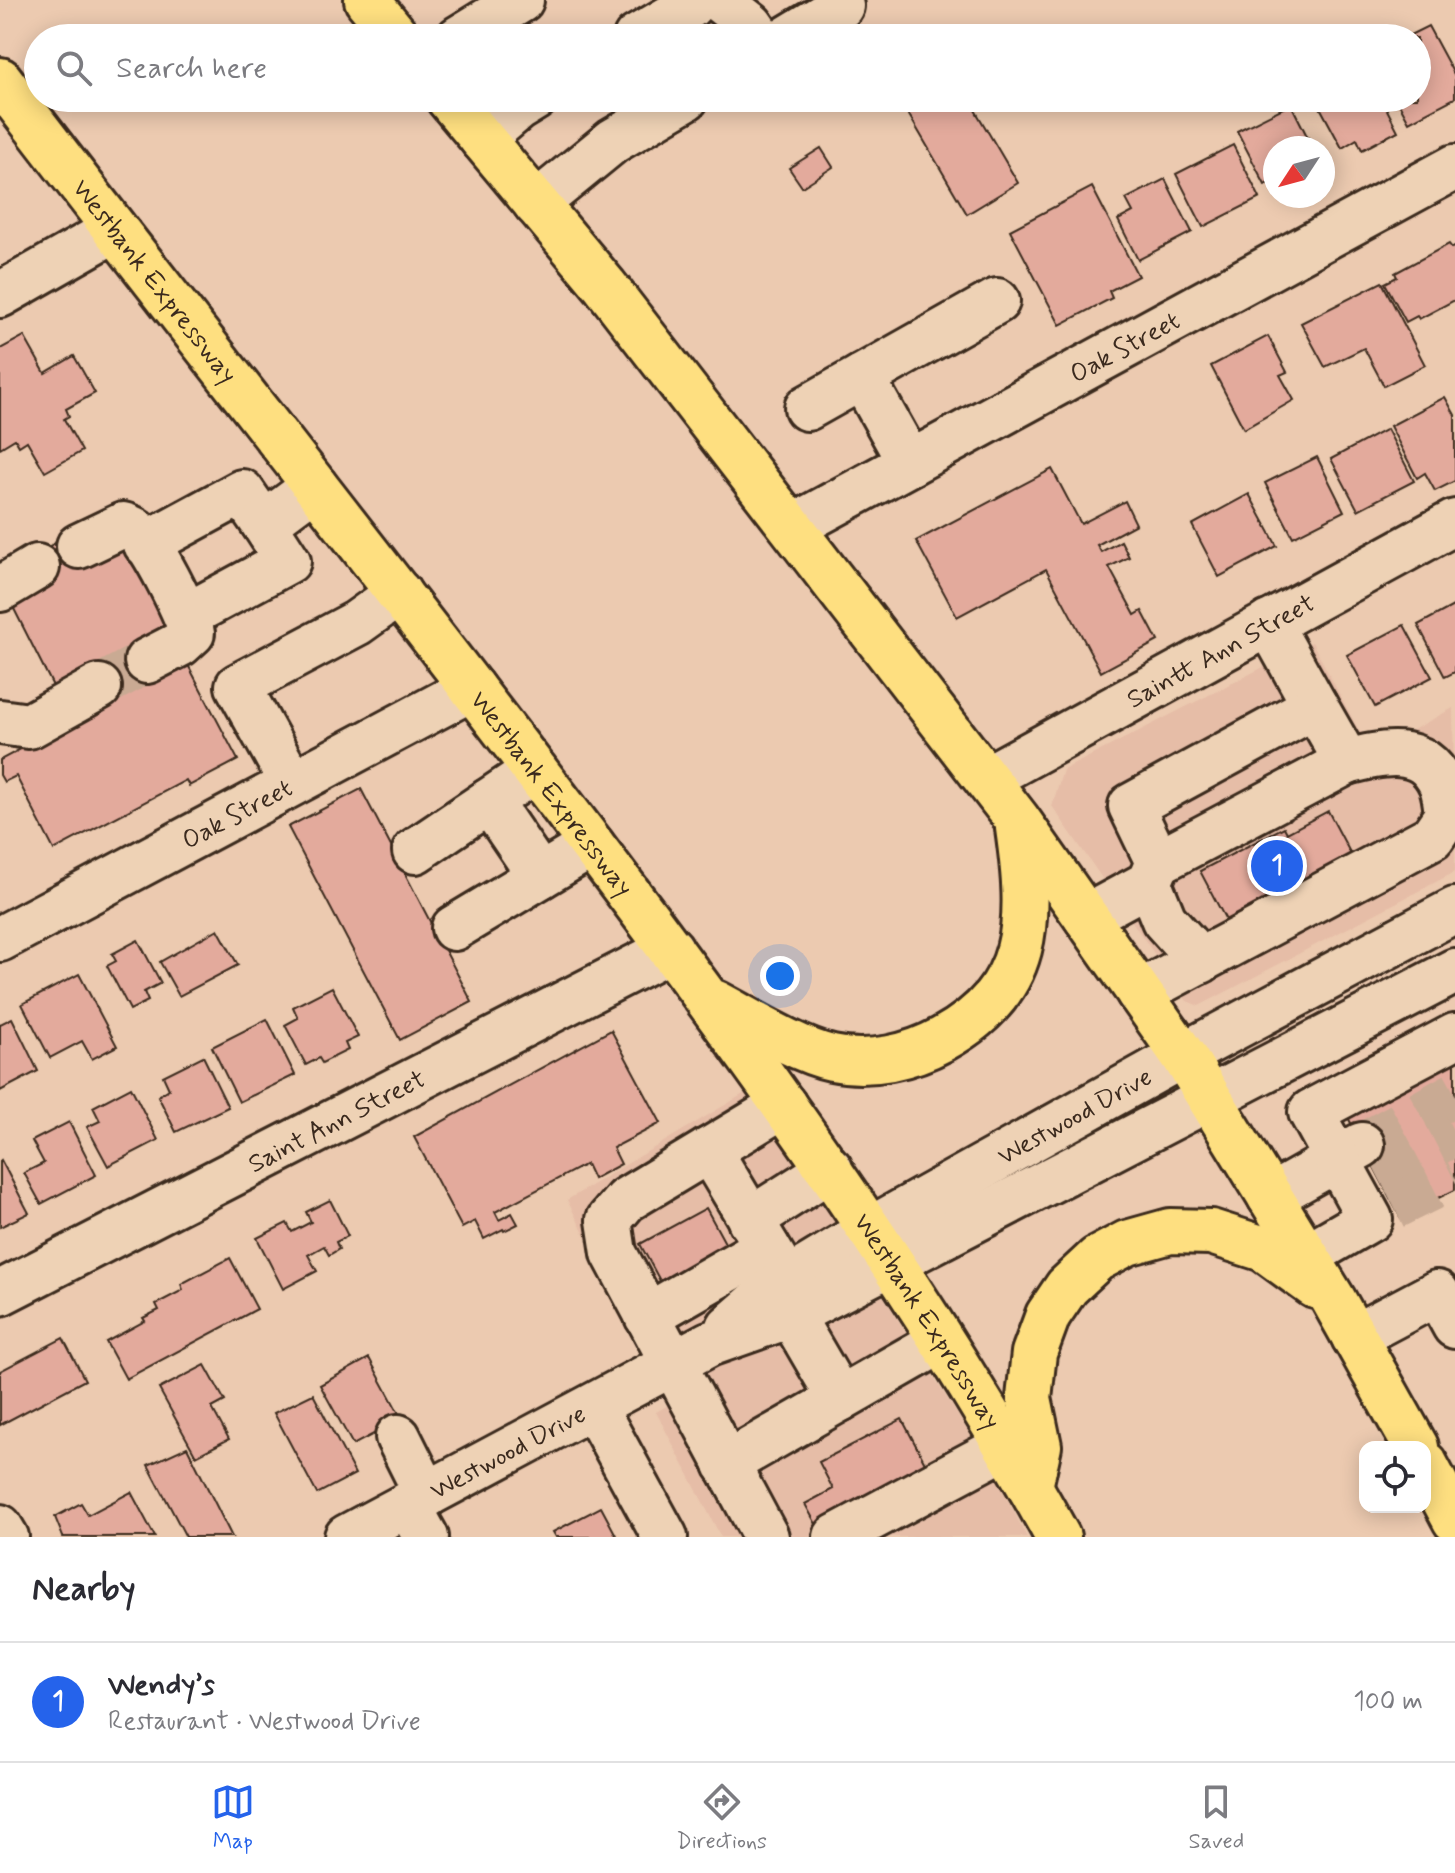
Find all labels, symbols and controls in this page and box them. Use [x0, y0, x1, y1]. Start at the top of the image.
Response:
search box [24, 24, 1431, 112]
icon: search [52, 46, 96, 90]
text: Search here [116, 49, 267, 88]
north arrow [1263, 136, 1335, 208]
street label: Westbank Expressway [64, 173, 244, 391]
street label: Oak Street [1064, 305, 1186, 392]
street label: Saintt Ann Street [1121, 587, 1321, 717]
street label: Westbank Expressway [461, 685, 640, 904]
street label: Oak Street [176, 772, 299, 858]
pin: 1 [1251, 836, 1303, 896]
your location [760, 956, 800, 996]
street label: Westwood Drive [992, 1061, 1159, 1174]
street label: Saint Ann Street [243, 1063, 432, 1182]
street label: Westbank Expressway [845, 1207, 1007, 1436]
street label: Westwood Drive [425, 1398, 592, 1509]
map controls [1359, 1441, 1431, 1513]
button: locate [1359, 1441, 1431, 1513]
text: Nearby [32, 1567, 136, 1612]
text: Wendy’s [108, 1666, 215, 1705]
text: 1 [52, 1685, 64, 1719]
text: 100 m [1353, 1685, 1423, 1719]
text: Restaurant · Westwood Drive [108, 1705, 421, 1739]
tab: Map [211, 1780, 255, 1856]
tab: Directions [676, 1780, 767, 1856]
tab: Saved [1189, 1780, 1244, 1856]

